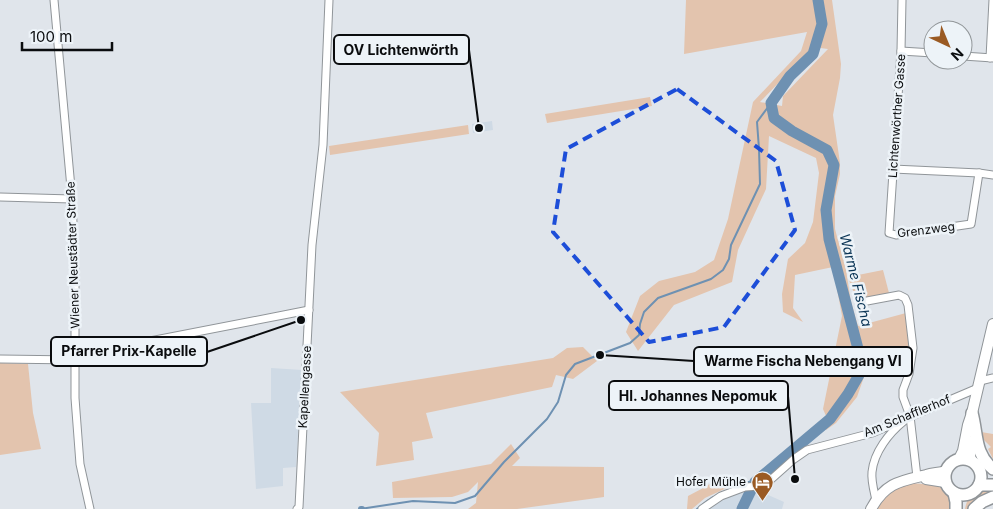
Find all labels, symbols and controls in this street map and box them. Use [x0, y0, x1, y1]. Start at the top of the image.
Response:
scale bar [22, 20, 112, 52]
north arrow [923, 20, 973, 70]
text: 100 m [30, 27, 72, 46]
callout: OV Lichtenwörth [334, 35, 469, 64]
text: OV Lichtenwörth [344, 41, 458, 58]
text: N [948, 45, 967, 65]
street label: Lichtenwörther Gasse [885, 53, 908, 178]
street label: Wiener Neustädter Straße [62, 181, 83, 329]
street label: Grenzweg [896, 219, 956, 240]
water label: Warme Fischa [837, 232, 876, 329]
callout: Pfarrer Prix-Kapelle [51, 337, 207, 366]
text: Pfarrer Prix-Kapelle [61, 342, 197, 359]
street label: Kapellengasse [295, 345, 314, 429]
callout: Warme Fischa Nebengang VI [694, 347, 912, 376]
text: Warme Fischa Nebengang VI [704, 352, 902, 369]
callout: Hl. Johannes Nepomuk [609, 381, 788, 410]
text: Hl. Johannes Nepomuk [619, 387, 778, 404]
street label: Am Schafflerhof [861, 391, 953, 440]
hotel icon: Hofer Mühle [750, 470, 774, 501]
place label: Hofer Mühle [676, 474, 746, 489]

